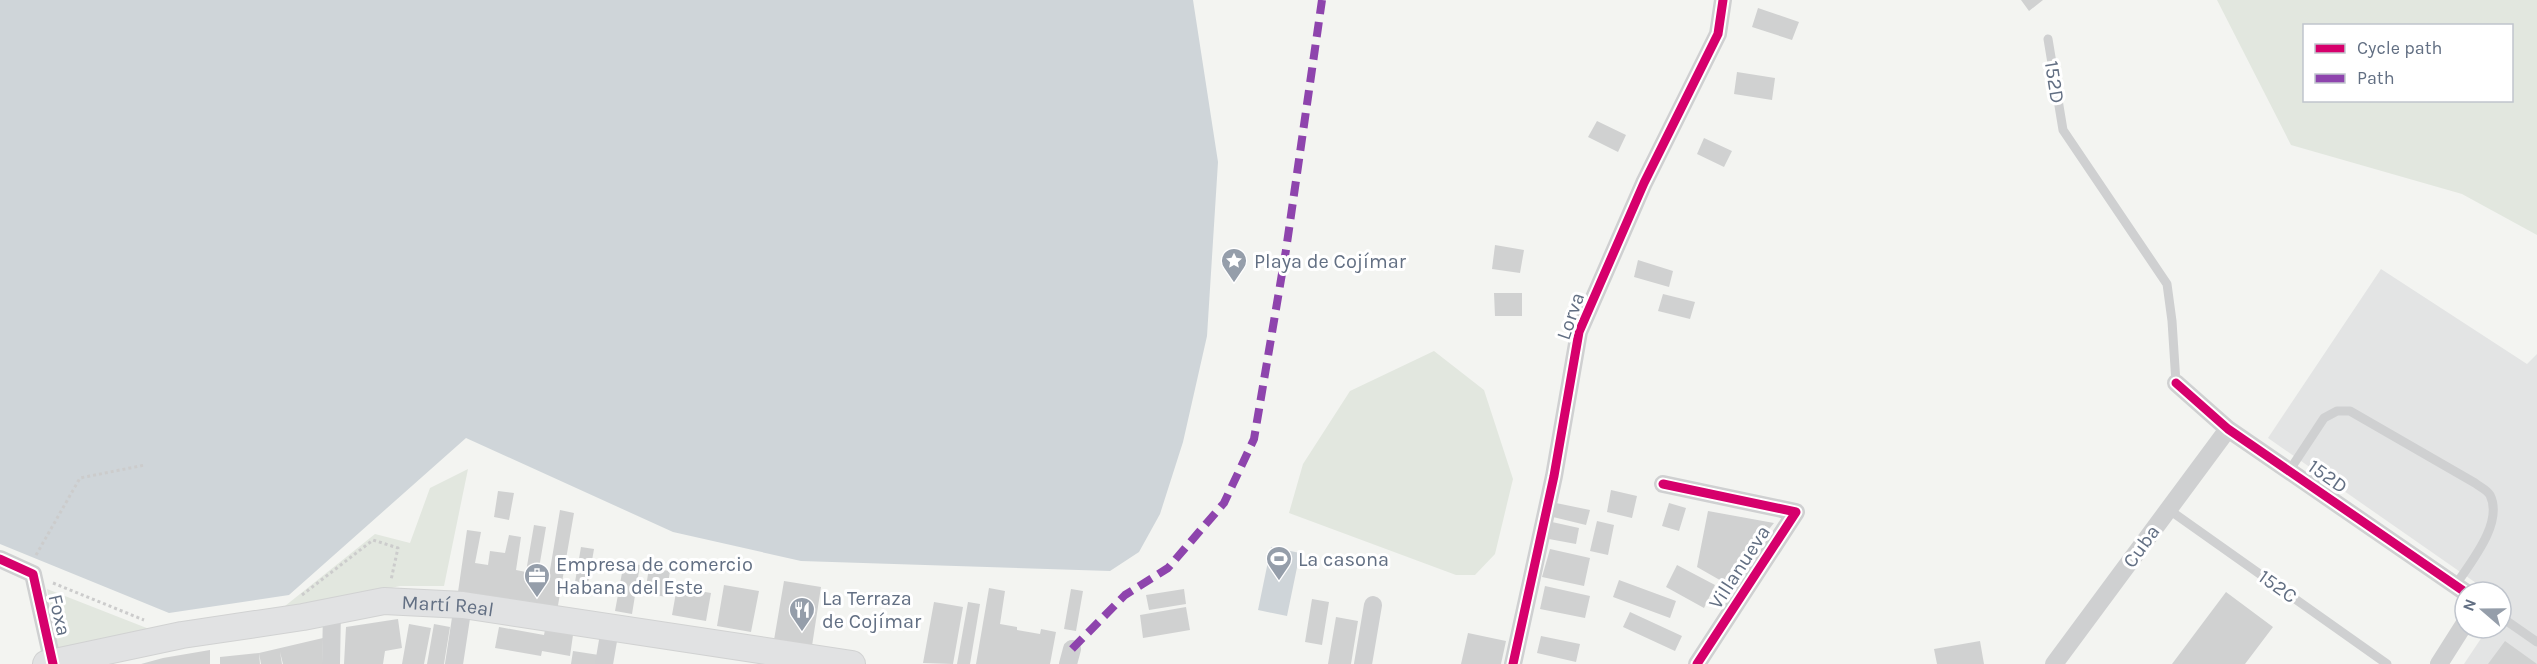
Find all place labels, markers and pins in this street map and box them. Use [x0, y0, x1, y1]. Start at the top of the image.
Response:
place icon: Playa de Cojímar [1219, 246, 1249, 284]
place label: Playa de Cojímar [1254, 250, 1407, 273]
sports icon: La casona [1264, 544, 1294, 582]
place label: La casona [1298, 548, 1389, 571]
place label: Empresa de comercio Habana del Este [556, 553, 753, 599]
office icon: Empresa de comercio Habana del Este [522, 561, 552, 599]
place label: La Terraza de Cojímar [822, 587, 922, 633]
restaurant icon: La Terraza de Cojímar [787, 595, 817, 633]

